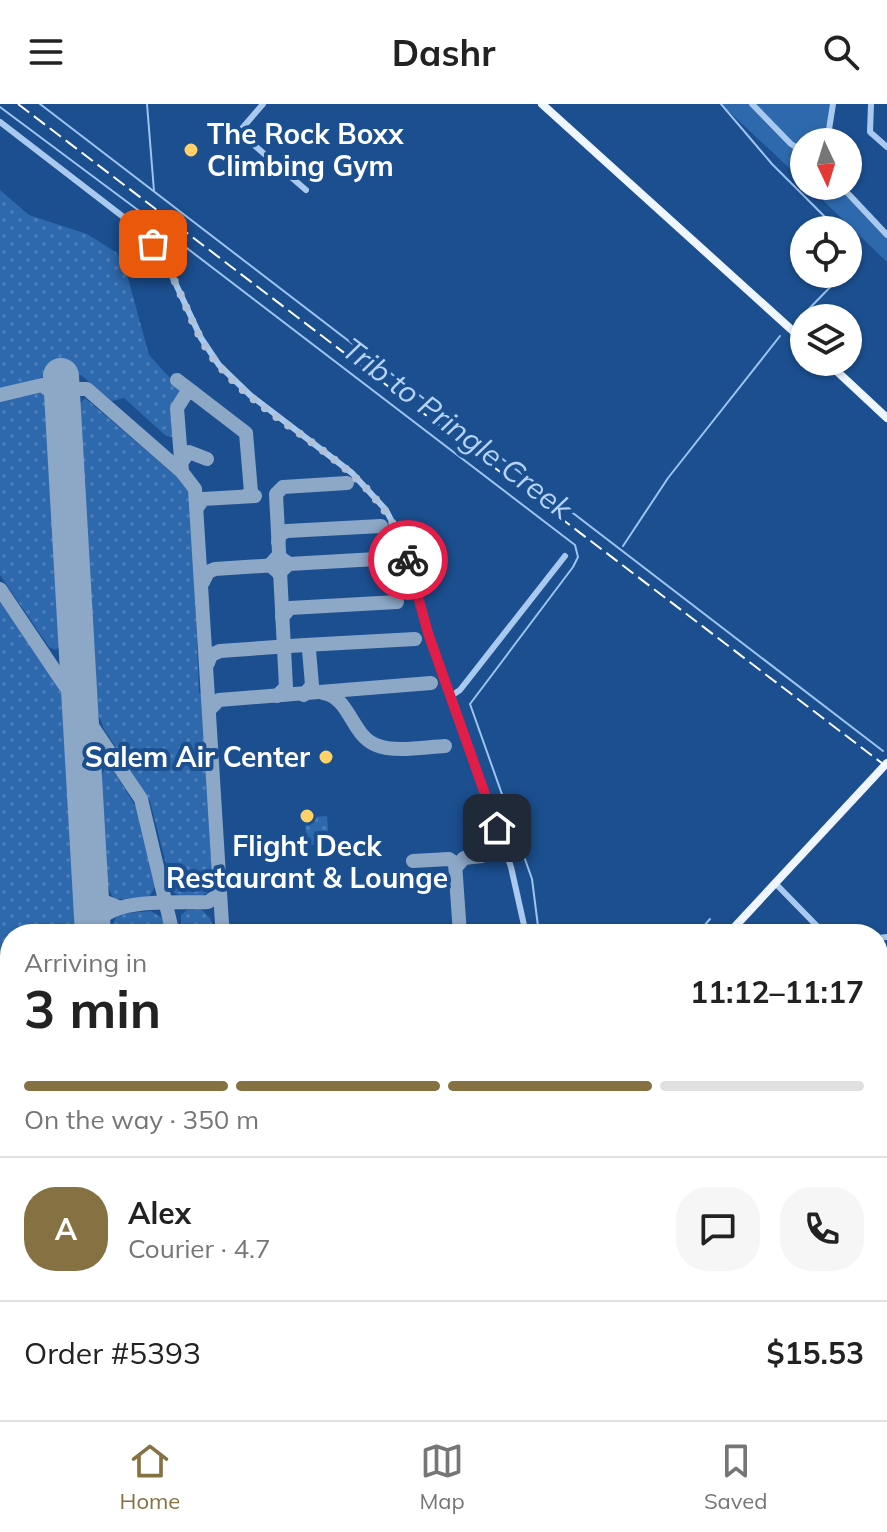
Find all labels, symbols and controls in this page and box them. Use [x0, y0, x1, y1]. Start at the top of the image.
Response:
icon: menu [24, 30, 68, 74]
text: Dashr [392, 30, 495, 75]
icon: search [819, 30, 863, 74]
place label: The Rock Boxx Climbing Gym [207, 116, 404, 183]
north arrow [790, 128, 862, 200]
map controls [790, 128, 862, 376]
marker: The Rock Boxx Climbing Gym [182, 141, 200, 159]
pin [119, 210, 187, 278]
button: locate [790, 216, 862, 288]
icon: bag [131, 222, 175, 266]
button: layers [790, 304, 862, 376]
water label: Trib to Pringle Creek [335, 329, 581, 528]
courier [368, 520, 448, 600]
icon: bike [386, 538, 430, 582]
place label: Salem Air Center [85, 739, 310, 774]
marker: Salem Air Center [317, 748, 335, 766]
pin [463, 794, 531, 862]
icon: home [475, 806, 519, 850]
marker: Flight Deck Restaurant & Lounge [298, 807, 316, 825]
place label: Flight Deck Restaurant & Lounge [166, 828, 448, 895]
text: Arriving in [24, 946, 147, 979]
text: 11:12–11:17 [690, 973, 864, 1011]
text: 3 min [24, 976, 161, 1041]
text: On the way · 350 m [24, 1103, 259, 1136]
button: chat [676, 1187, 760, 1271]
button: phone [780, 1187, 864, 1271]
text: Alex [128, 1194, 191, 1232]
text: A [55, 1210, 77, 1248]
text: Courier · 4.7 [128, 1232, 271, 1265]
text: Order #5393 [24, 1334, 201, 1372]
text: $15.53 [767, 1334, 864, 1372]
tab: Home [120, 1439, 180, 1515]
tab: Map [419, 1439, 465, 1515]
tab: Saved [704, 1439, 767, 1515]

